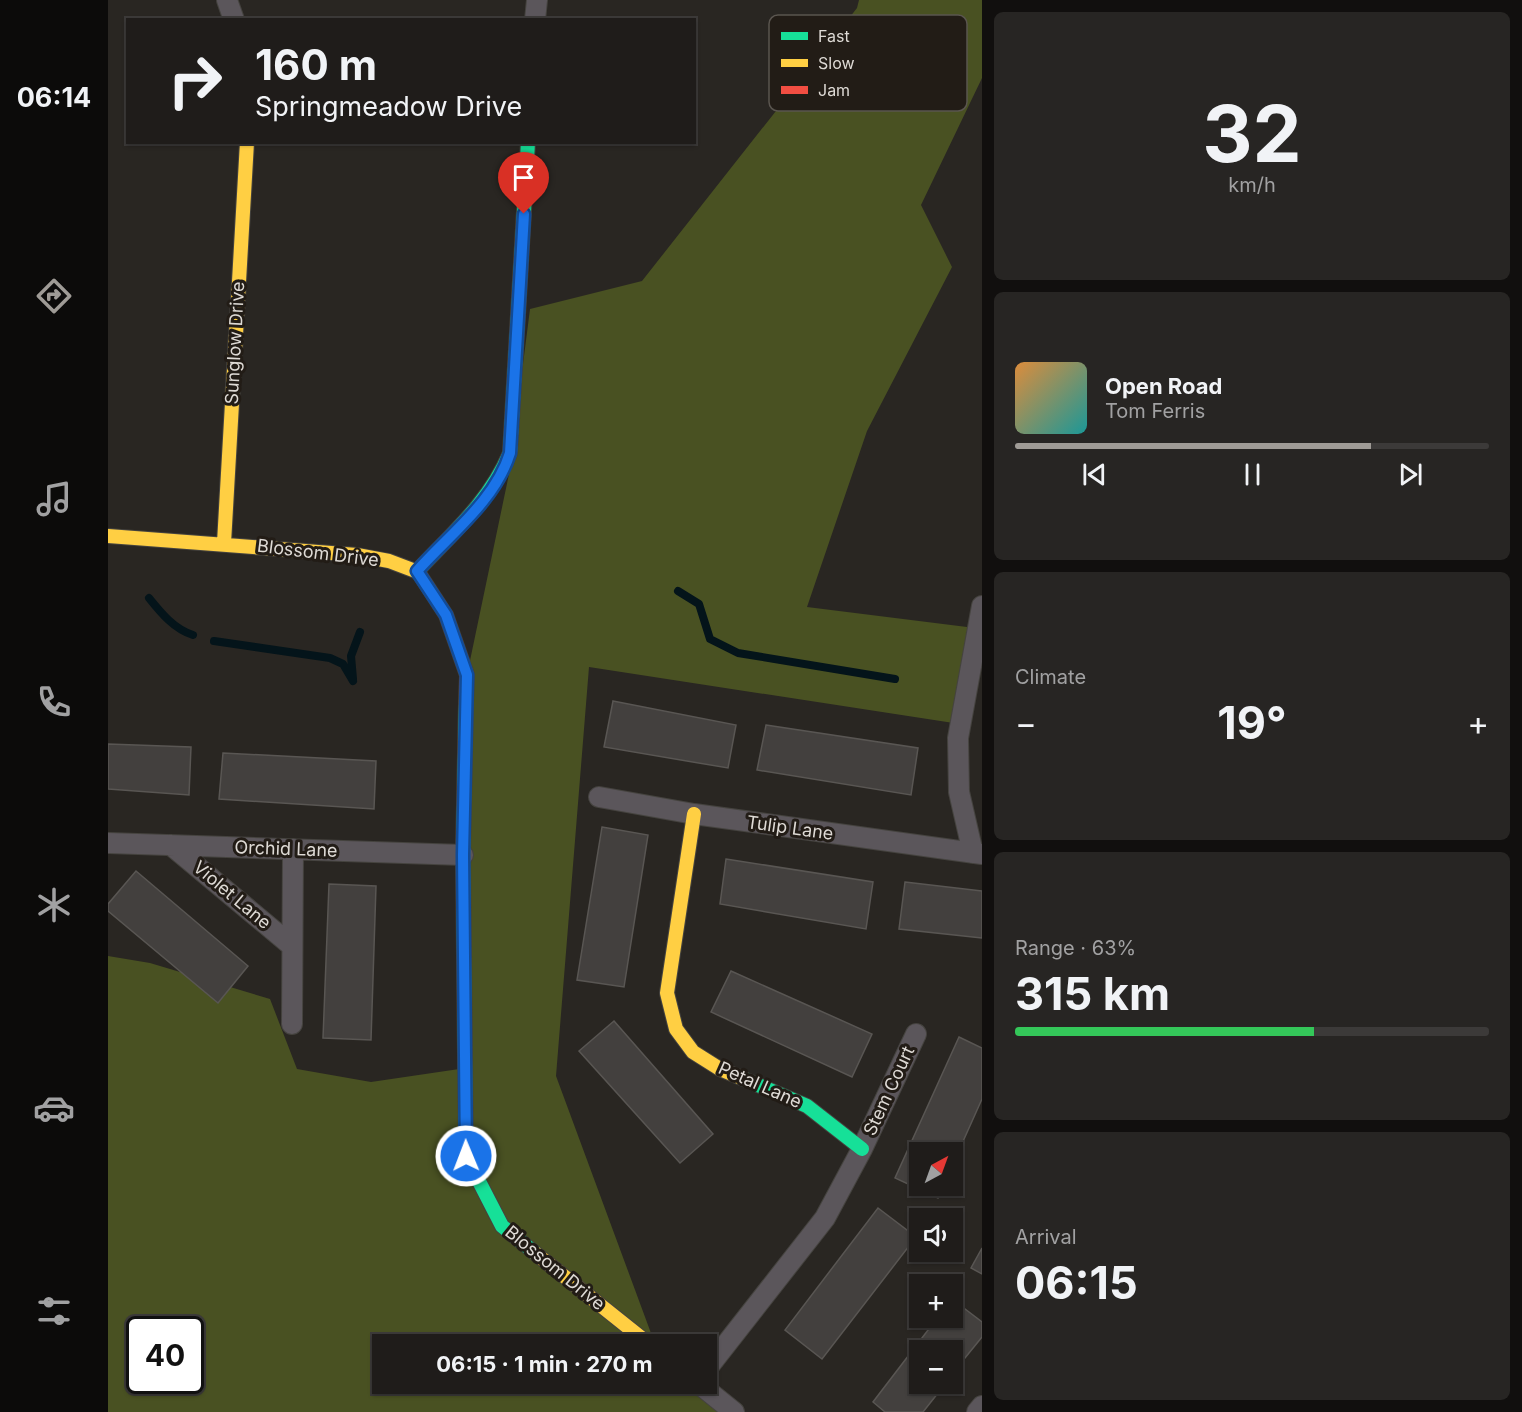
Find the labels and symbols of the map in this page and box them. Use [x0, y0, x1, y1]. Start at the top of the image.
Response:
legend [769, 15, 967, 111]
text: Fast [818, 26, 850, 46]
text: Slow [818, 53, 855, 73]
text: Jam [818, 80, 850, 100]
pin [498, 152, 549, 214]
street label: Sunglow Drive [221, 281, 248, 405]
street label: Blossom Drive [256, 535, 380, 570]
street label: Tulip Lane [745, 811, 835, 844]
street label: Orchid Lane [234, 836, 338, 861]
street label: Violet Lane [189, 856, 275, 933]
street label: Stem Court [859, 1043, 918, 1139]
street label: Petal Lane [715, 1057, 805, 1112]
position arrow [434, 1124, 498, 1188]
north arrow [909, 1142, 963, 1196]
street label: Blossom Drive [501, 1221, 609, 1314]
speed limit sign: 40 [126, 1316, 204, 1394]

